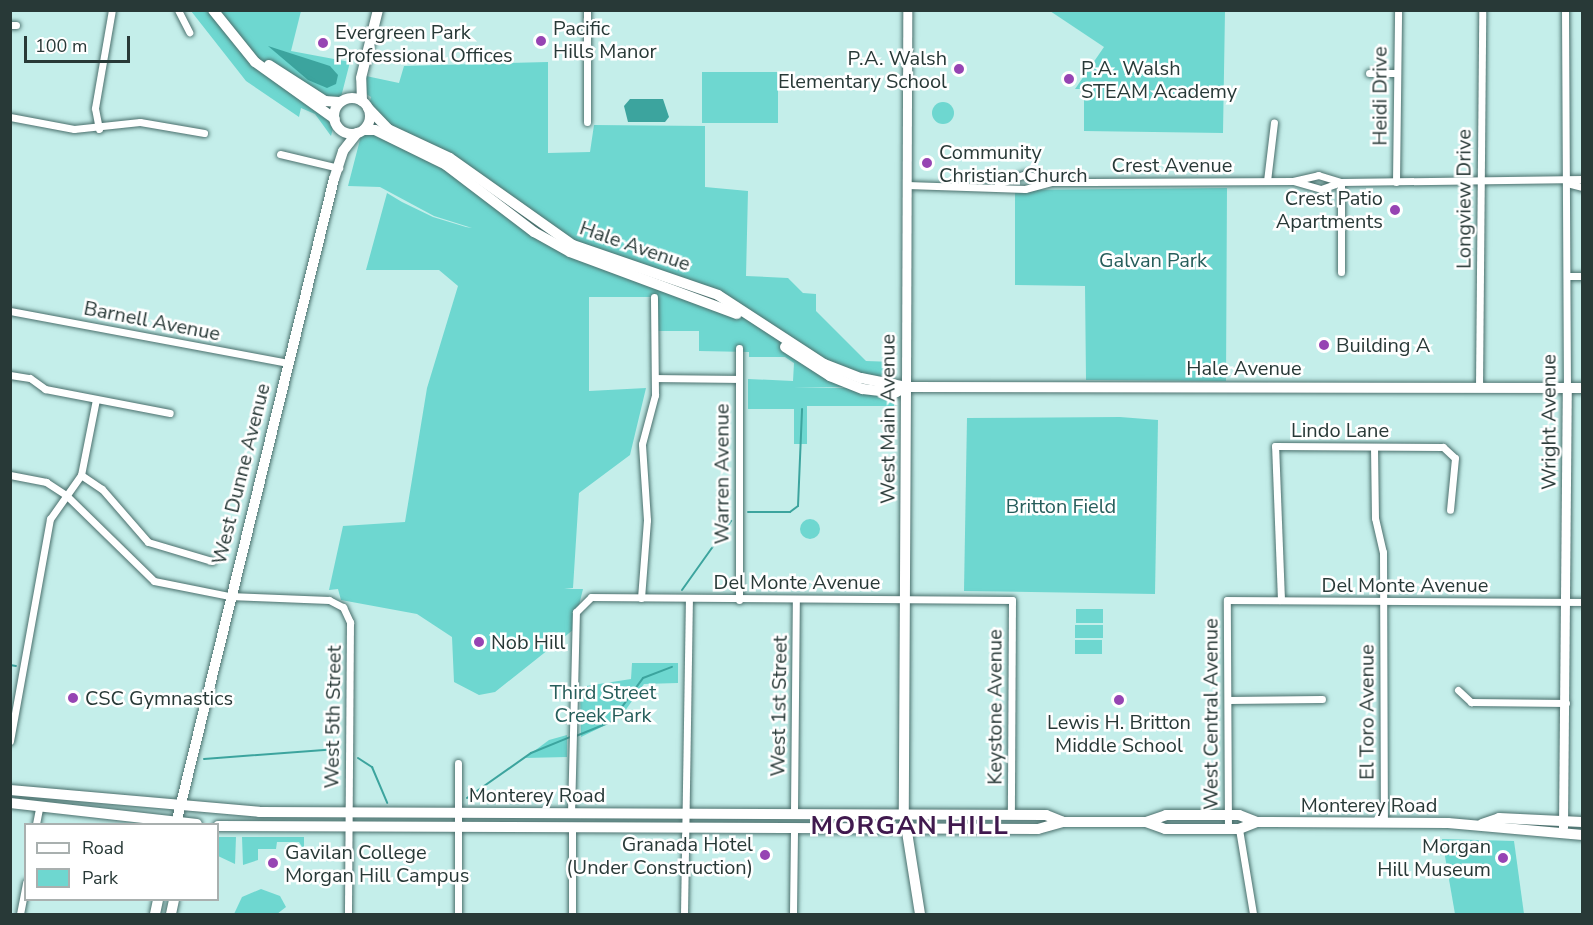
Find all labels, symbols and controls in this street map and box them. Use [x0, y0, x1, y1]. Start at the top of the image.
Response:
place label: Pacific Hills Manor [553, 17, 657, 64]
place label: Evergreen Park Professional Offices [335, 20, 513, 67]
scale bar [27, 24, 134, 62]
text: 100 m [35, 34, 87, 58]
marker: Pacific Hills Manor [534, 34, 548, 48]
marker: Evergreen Park Professional Offices [316, 36, 330, 50]
place label: P.A. Walsh Elementary School [778, 46, 947, 93]
street label: Heidi Drive [1368, 46, 1392, 146]
place label: P.A. Walsh STEAM Academy [1081, 56, 1237, 103]
marker: P.A. Walsh Elementary School [952, 62, 966, 76]
marker: P.A. Walsh STEAM Academy [1062, 72, 1076, 86]
street label: Longview Drive [1452, 129, 1476, 269]
place label: Community Christian Church [939, 140, 1088, 187]
street label: Crest Avenue [1112, 153, 1232, 177]
marker: Community Christian Church [920, 156, 934, 170]
place label: Crest Patio Apartments [1276, 186, 1383, 233]
marker: Crest Patio Apartments [1388, 203, 1402, 217]
street label: Hale Avenue [576, 216, 694, 276]
park label: Galvan Park [1099, 248, 1207, 272]
street label: Barnell Avenue [82, 296, 222, 346]
place label: Building A [1336, 333, 1430, 357]
street label: West Main Avenue [876, 334, 900, 504]
marker: Building A [1317, 338, 1331, 352]
street label: Wright Avenue [1537, 354, 1561, 490]
street label: Hale Avenue [1186, 356, 1302, 380]
street label: West Dunne Avenue [207, 381, 275, 567]
street label: Warren Avenue [710, 404, 734, 544]
street label: Lindo Lane [1291, 418, 1389, 442]
park label: Britton Field [1006, 494, 1116, 518]
street label: Del Monte Avenue [714, 570, 880, 594]
street label: Del Monte Avenue [1322, 573, 1488, 597]
street label: West Central Avenue [1199, 618, 1223, 810]
street label: Keystone Avenue [983, 629, 1007, 785]
place label: Nob Hill [491, 630, 565, 654]
marker: Nob Hill [472, 635, 486, 649]
street label: West 1st Street [766, 635, 792, 777]
street label: El Toro Avenue [1355, 644, 1379, 780]
street label: West 5th Street [320, 645, 346, 789]
park label: Third Street Creek Park [550, 681, 656, 728]
place label: CSC Gymnastics [85, 686, 233, 710]
marker: CSC Gymnastics [66, 691, 80, 705]
marker: Lewis H. Britton Middle School [1112, 693, 1126, 707]
place label: Lewis H. Britton Middle School [1047, 710, 1191, 757]
street label: Monterey Road [469, 783, 605, 807]
street label: Monterey Road [1301, 793, 1437, 817]
district label: MORGAN HILL [811, 810, 1009, 842]
legend [24, 823, 219, 901]
place label: Granada Hotel (Under Construction) [566, 832, 753, 879]
place label: Morgan Hill Museum [1377, 834, 1491, 881]
text: Road [82, 836, 124, 860]
place label: Gavilan College Morgan Hill Campus [285, 840, 469, 887]
marker: Granada Hotel (Under Construction) [758, 848, 772, 862]
marker: Morgan Hill Museum [1496, 851, 1510, 865]
marker: Gavilan College Morgan Hill Campus [266, 856, 280, 870]
text: Park [82, 866, 118, 890]

